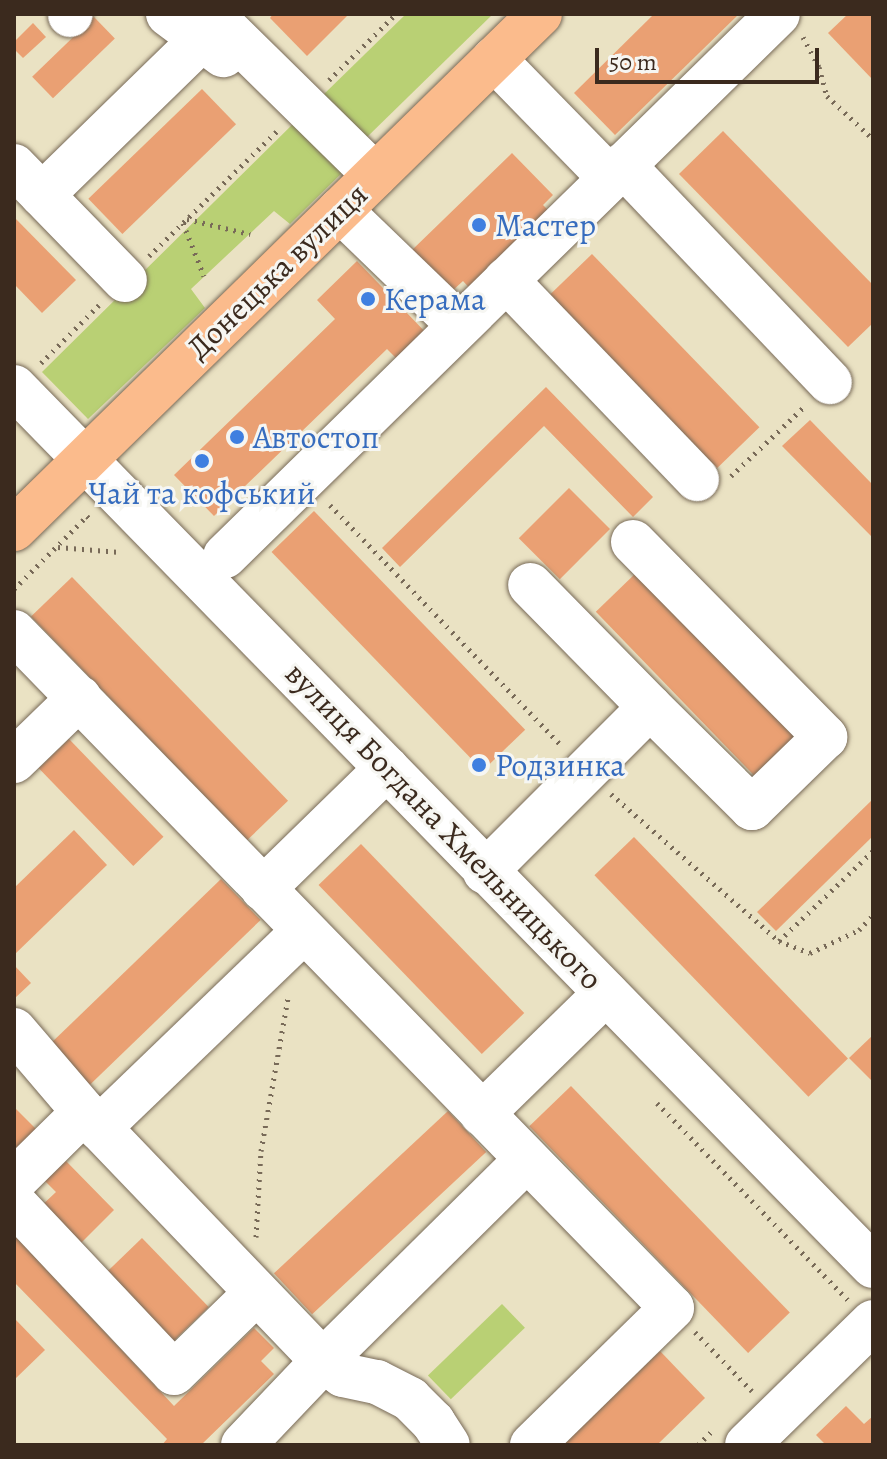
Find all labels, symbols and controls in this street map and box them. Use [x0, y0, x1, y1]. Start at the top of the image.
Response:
scale bar [599, 32, 823, 82]
text: 50 m [609, 46, 657, 78]
street label: Донецька вулиця [179, 175, 375, 367]
place label: Мастер [495, 206, 596, 244]
marker: Мастер [470, 216, 488, 234]
place label: Керама [384, 280, 486, 318]
marker: Керама [359, 290, 377, 308]
place label: Автостоп [253, 418, 379, 456]
marker: Автостоп [228, 428, 246, 446]
marker: Чай та кофський [193, 452, 211, 470]
place label: Чай та кофський [88, 474, 316, 512]
street label: вулиця Богдана Хмельницького [277, 654, 611, 998]
place label: Родзинка [495, 746, 625, 784]
marker: Родзинка [470, 756, 488, 774]

